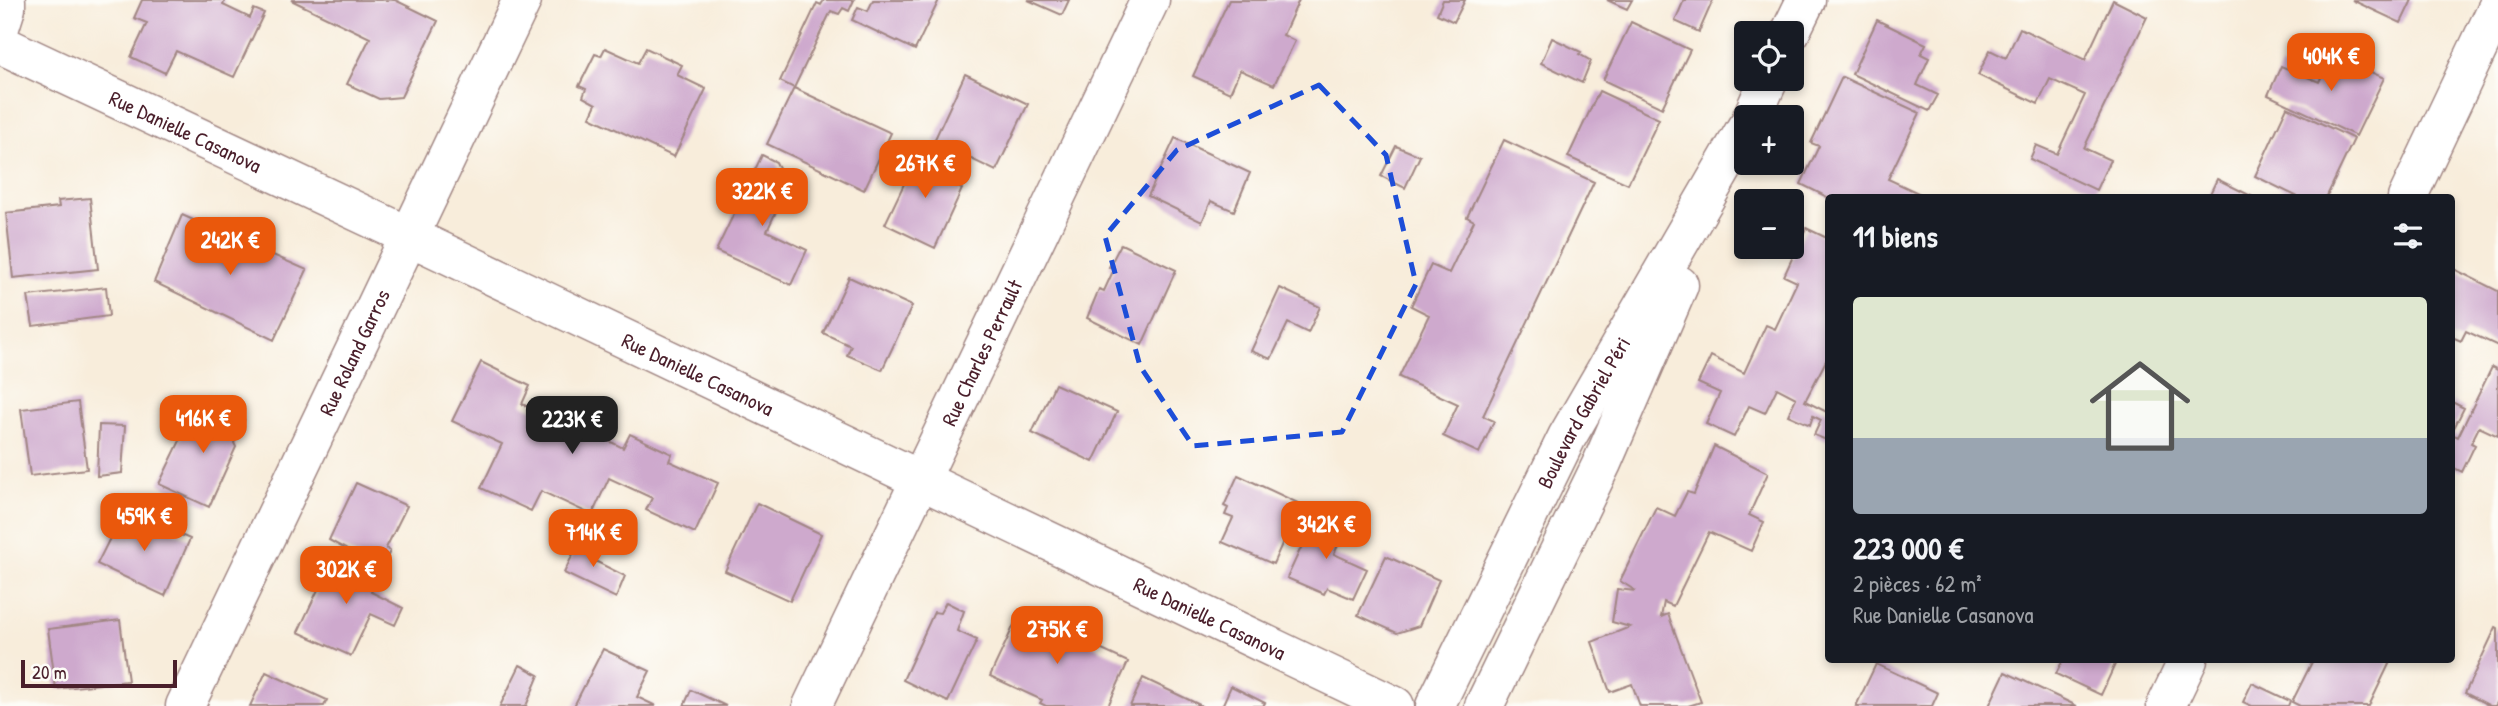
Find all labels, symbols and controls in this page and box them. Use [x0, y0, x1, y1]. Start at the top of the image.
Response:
map controls [1734, 21, 1804, 259]
button: locate [1734, 21, 1804, 91]
pin: 404K € [2274, 34, 2388, 93]
text: 404K € [2303, 40, 2359, 71]
street label: Rue Danielle Casanova [105, 83, 266, 179]
button: + [1734, 105, 1804, 175]
pin: 267K € [868, 140, 982, 200]
text: 267K € [895, 147, 955, 178]
pin: 322K € [705, 168, 819, 228]
text: 322K € [732, 175, 792, 206]
button: − [1734, 189, 1804, 259]
text: 11 biens [1853, 216, 1938, 256]
icon: filters [2389, 217, 2427, 255]
pin: 242K € [173, 218, 287, 277]
text: 242K € [201, 224, 259, 255]
street label: Rue Charles Perrault [934, 274, 1029, 430]
street label: Rue Roland Garros [311, 284, 396, 420]
street label: Rue Danielle Casanova [617, 325, 779, 422]
street label: Boulevard Gabriel Péri [1530, 331, 1637, 493]
icon: home [2077, 343, 2203, 469]
pin: 416K € [146, 396, 260, 455]
pin: 223K € [515, 396, 629, 456]
text: 416K € [176, 402, 230, 433]
text: 223K € [542, 403, 602, 434]
pin: 459K € [87, 494, 201, 553]
text: 459K € [116, 500, 172, 531]
pin: 342K € [1269, 502, 1383, 561]
text: 342K € [1297, 508, 1355, 539]
pin: 714K € [536, 510, 650, 569]
text: 714K € [565, 516, 621, 547]
text: 223 000 € [1853, 528, 1963, 568]
pin: 302K € [289, 546, 403, 606]
text: 302K € [316, 553, 376, 584]
text: 2 pièces · 62 m² [1853, 568, 1981, 599]
street label: Rue Danielle Casanova [1129, 569, 1291, 666]
text: Rue Danielle Casanova [1853, 599, 2033, 630]
pin: 275K € [1000, 606, 1114, 666]
text: 275K € [1027, 613, 1087, 644]
scale bar [21, 657, 177, 689]
text: 20 m [32, 659, 67, 685]

